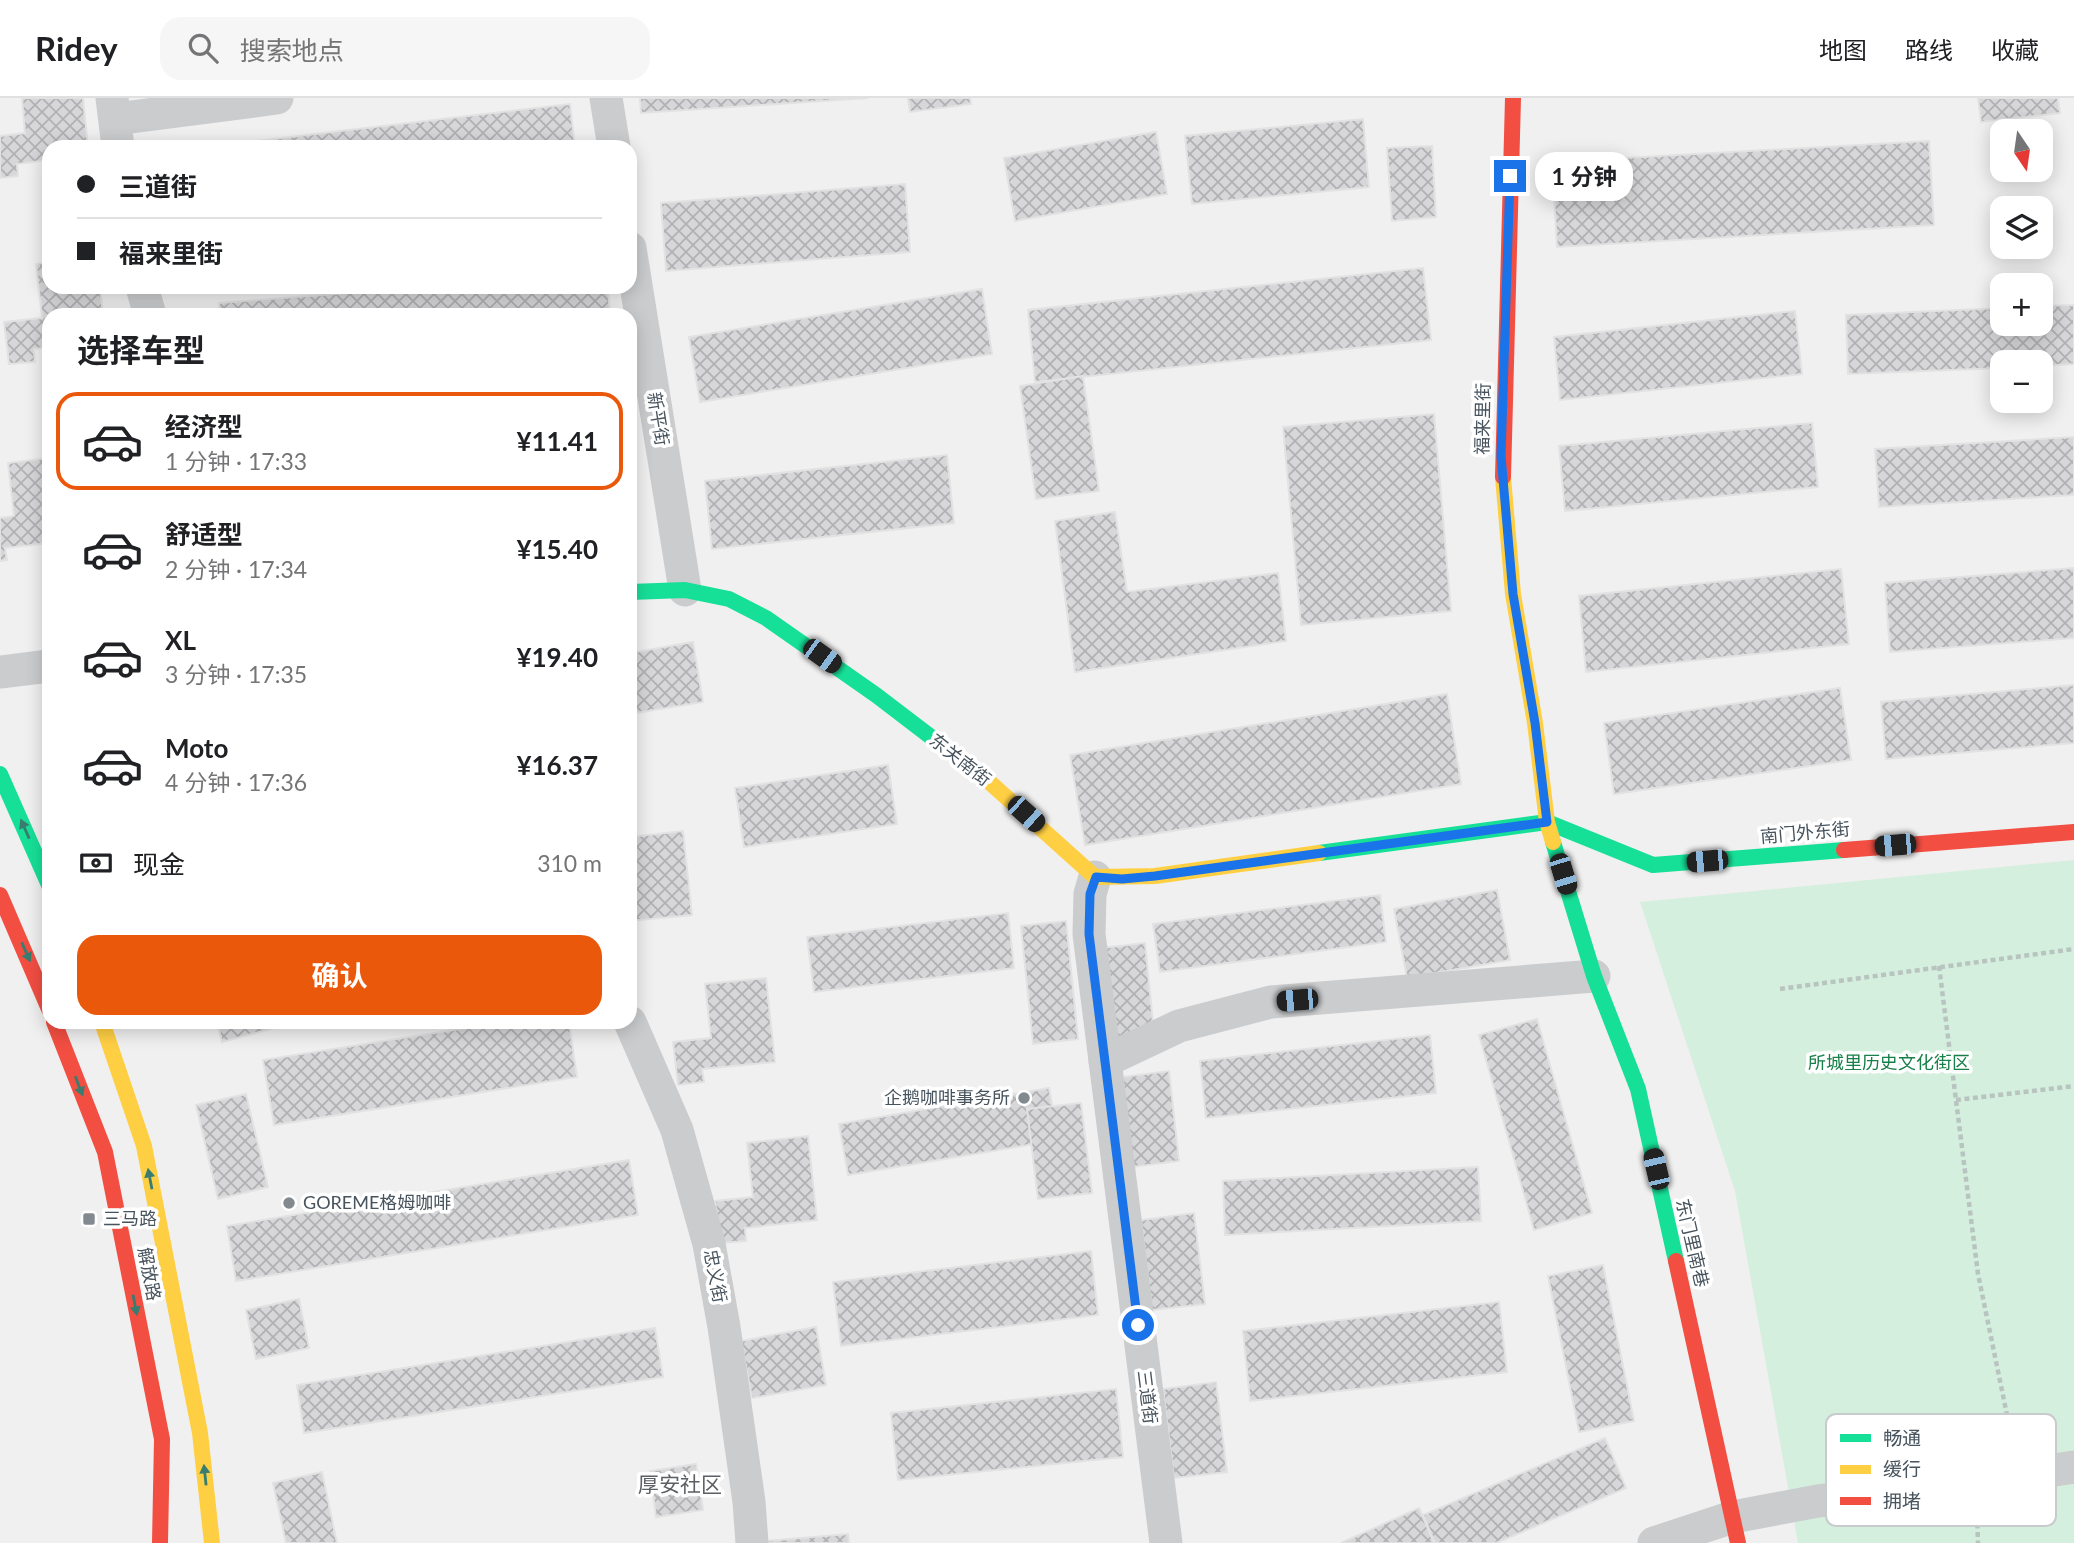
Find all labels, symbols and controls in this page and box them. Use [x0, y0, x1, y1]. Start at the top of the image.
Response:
search box [160, 17, 650, 80]
text: Ridey [35, 28, 118, 68]
icon: search [184, 29, 222, 67]
text: 搜索地点 [240, 34, 344, 66]
text: 地图 [1819, 35, 1867, 64]
text: 路线 [1905, 35, 1953, 64]
text: 收藏 [1991, 35, 2039, 64]
north arrow [1990, 119, 2053, 182]
map controls [1990, 119, 2053, 413]
callout: 1 分钟 [1534, 152, 1632, 200]
route end [1494, 160, 1526, 192]
text: 1 分钟 [1552, 162, 1616, 190]
text: 三道街 [119, 170, 197, 202]
button: layers [1990, 196, 2053, 259]
text: 福来里街 [119, 237, 223, 269]
button: + [1990, 273, 2053, 336]
text: 选择车型 [77, 330, 205, 369]
button: − [1990, 350, 2053, 413]
street label: 福来里街 [1470, 383, 1494, 455]
street label: 新平街 [644, 390, 674, 447]
icon: car [81, 410, 144, 473]
text: 经济型 [165, 410, 243, 442]
text: ¥11.41 [516, 425, 598, 457]
text: 1 分钟 · 17:33 [165, 447, 307, 475]
icon: car [81, 518, 144, 581]
text: 舒适型 [165, 518, 243, 550]
text: ¥15.40 [516, 533, 598, 565]
text: 2 分钟 · 17:34 [165, 555, 307, 583]
text: XL [165, 624, 196, 656]
icon: car [81, 626, 144, 689]
car [799, 635, 846, 677]
text: ¥19.40 [516, 641, 598, 673]
text: 3 分钟 · 17:35 [165, 660, 307, 688]
street label: 东关南街 [925, 728, 996, 790]
text: Moto [165, 732, 228, 764]
icon: car [81, 734, 144, 797]
text: ¥16.37 [516, 749, 598, 781]
text: 4 分钟 · 17:36 [165, 768, 307, 796]
car [1004, 792, 1049, 836]
street label: 南门外东街 [1759, 817, 1851, 847]
one-way arrow [19, 819, 30, 840]
car [1874, 833, 1917, 857]
icon: cash [77, 844, 115, 882]
text: 现金 [133, 848, 185, 880]
text: 310 m [537, 849, 602, 877]
car [1686, 849, 1729, 873]
car [1547, 851, 1580, 897]
button: 确认 [77, 935, 602, 1015]
one-way arrow [20, 942, 32, 962]
car [1276, 988, 1319, 1012]
park label: 所城里历史文化街区 [1808, 1051, 1970, 1073]
one-way arrow [74, 1075, 85, 1096]
place label: 企鹅咖啡事务所 [884, 1086, 1010, 1108]
marker: 企鹅咖啡事务所 [1016, 1090, 1032, 1106]
car [1642, 1146, 1671, 1192]
one-way arrow [144, 1168, 155, 1190]
place label: GOREME格姆咖啡 [303, 1191, 451, 1213]
marker: GOREME格姆咖啡 [281, 1195, 297, 1211]
street label: 东门里南巷 [1672, 1196, 1714, 1289]
place label: 三马路 [103, 1207, 157, 1229]
marker: 三马路 [81, 1211, 97, 1227]
street label: 解放路 [134, 1245, 166, 1302]
street label: 忠义街 [700, 1247, 732, 1304]
one-way arrow [130, 1294, 141, 1316]
route start [1122, 1309, 1154, 1341]
street label: 三道街 [1134, 1369, 1162, 1425]
legend [1826, 1414, 2056, 1526]
text: 畅通 [1883, 1426, 1921, 1449]
text: 缓行 [1883, 1457, 1921, 1480]
one-way arrow [199, 1464, 210, 1486]
district label: 厚安社区 [638, 1471, 722, 1496]
text: 拥堵 [1883, 1489, 1921, 1512]

